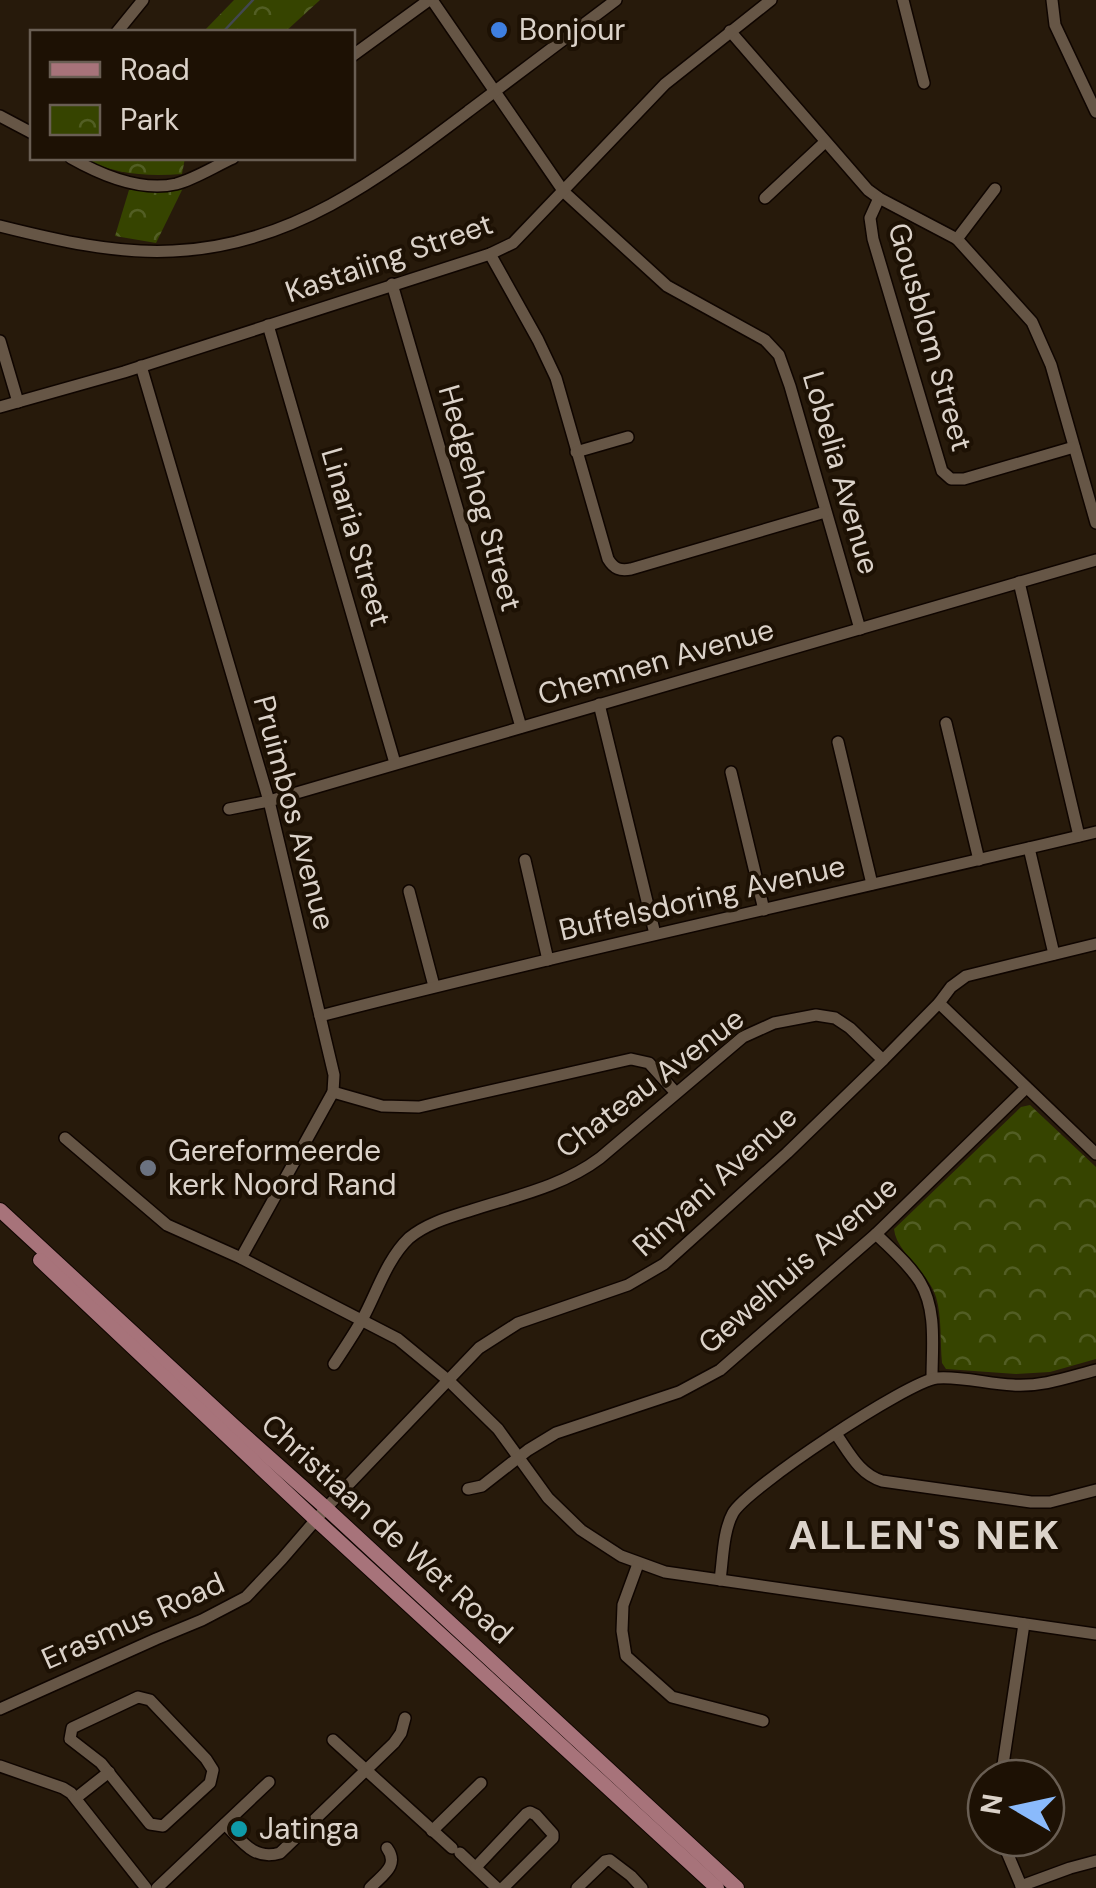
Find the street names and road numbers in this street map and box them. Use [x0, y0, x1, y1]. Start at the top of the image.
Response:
street label: Kastaiing Street [280, 204, 498, 311]
street label: Gousblom Street [879, 218, 982, 456]
street label: Lobelia Avenue [794, 367, 889, 579]
street label: Hedgehog Street [430, 380, 531, 616]
street label: Linaria Street [312, 443, 401, 631]
street label: Chemnen Avenue [533, 609, 778, 714]
street label: Pruimbos Avenue [244, 691, 345, 934]
street label: Buffelsdoring Avenue [555, 846, 849, 949]
street label: Chateau Avenue [548, 999, 752, 1166]
street label: Rinyani Avenue [624, 1096, 805, 1265]
street label: Gewelhuis Avenue [690, 1167, 906, 1362]
street label: Christiaan de Wet Road [253, 1405, 521, 1652]
street label: Erasmus Road [35, 1563, 230, 1678]

